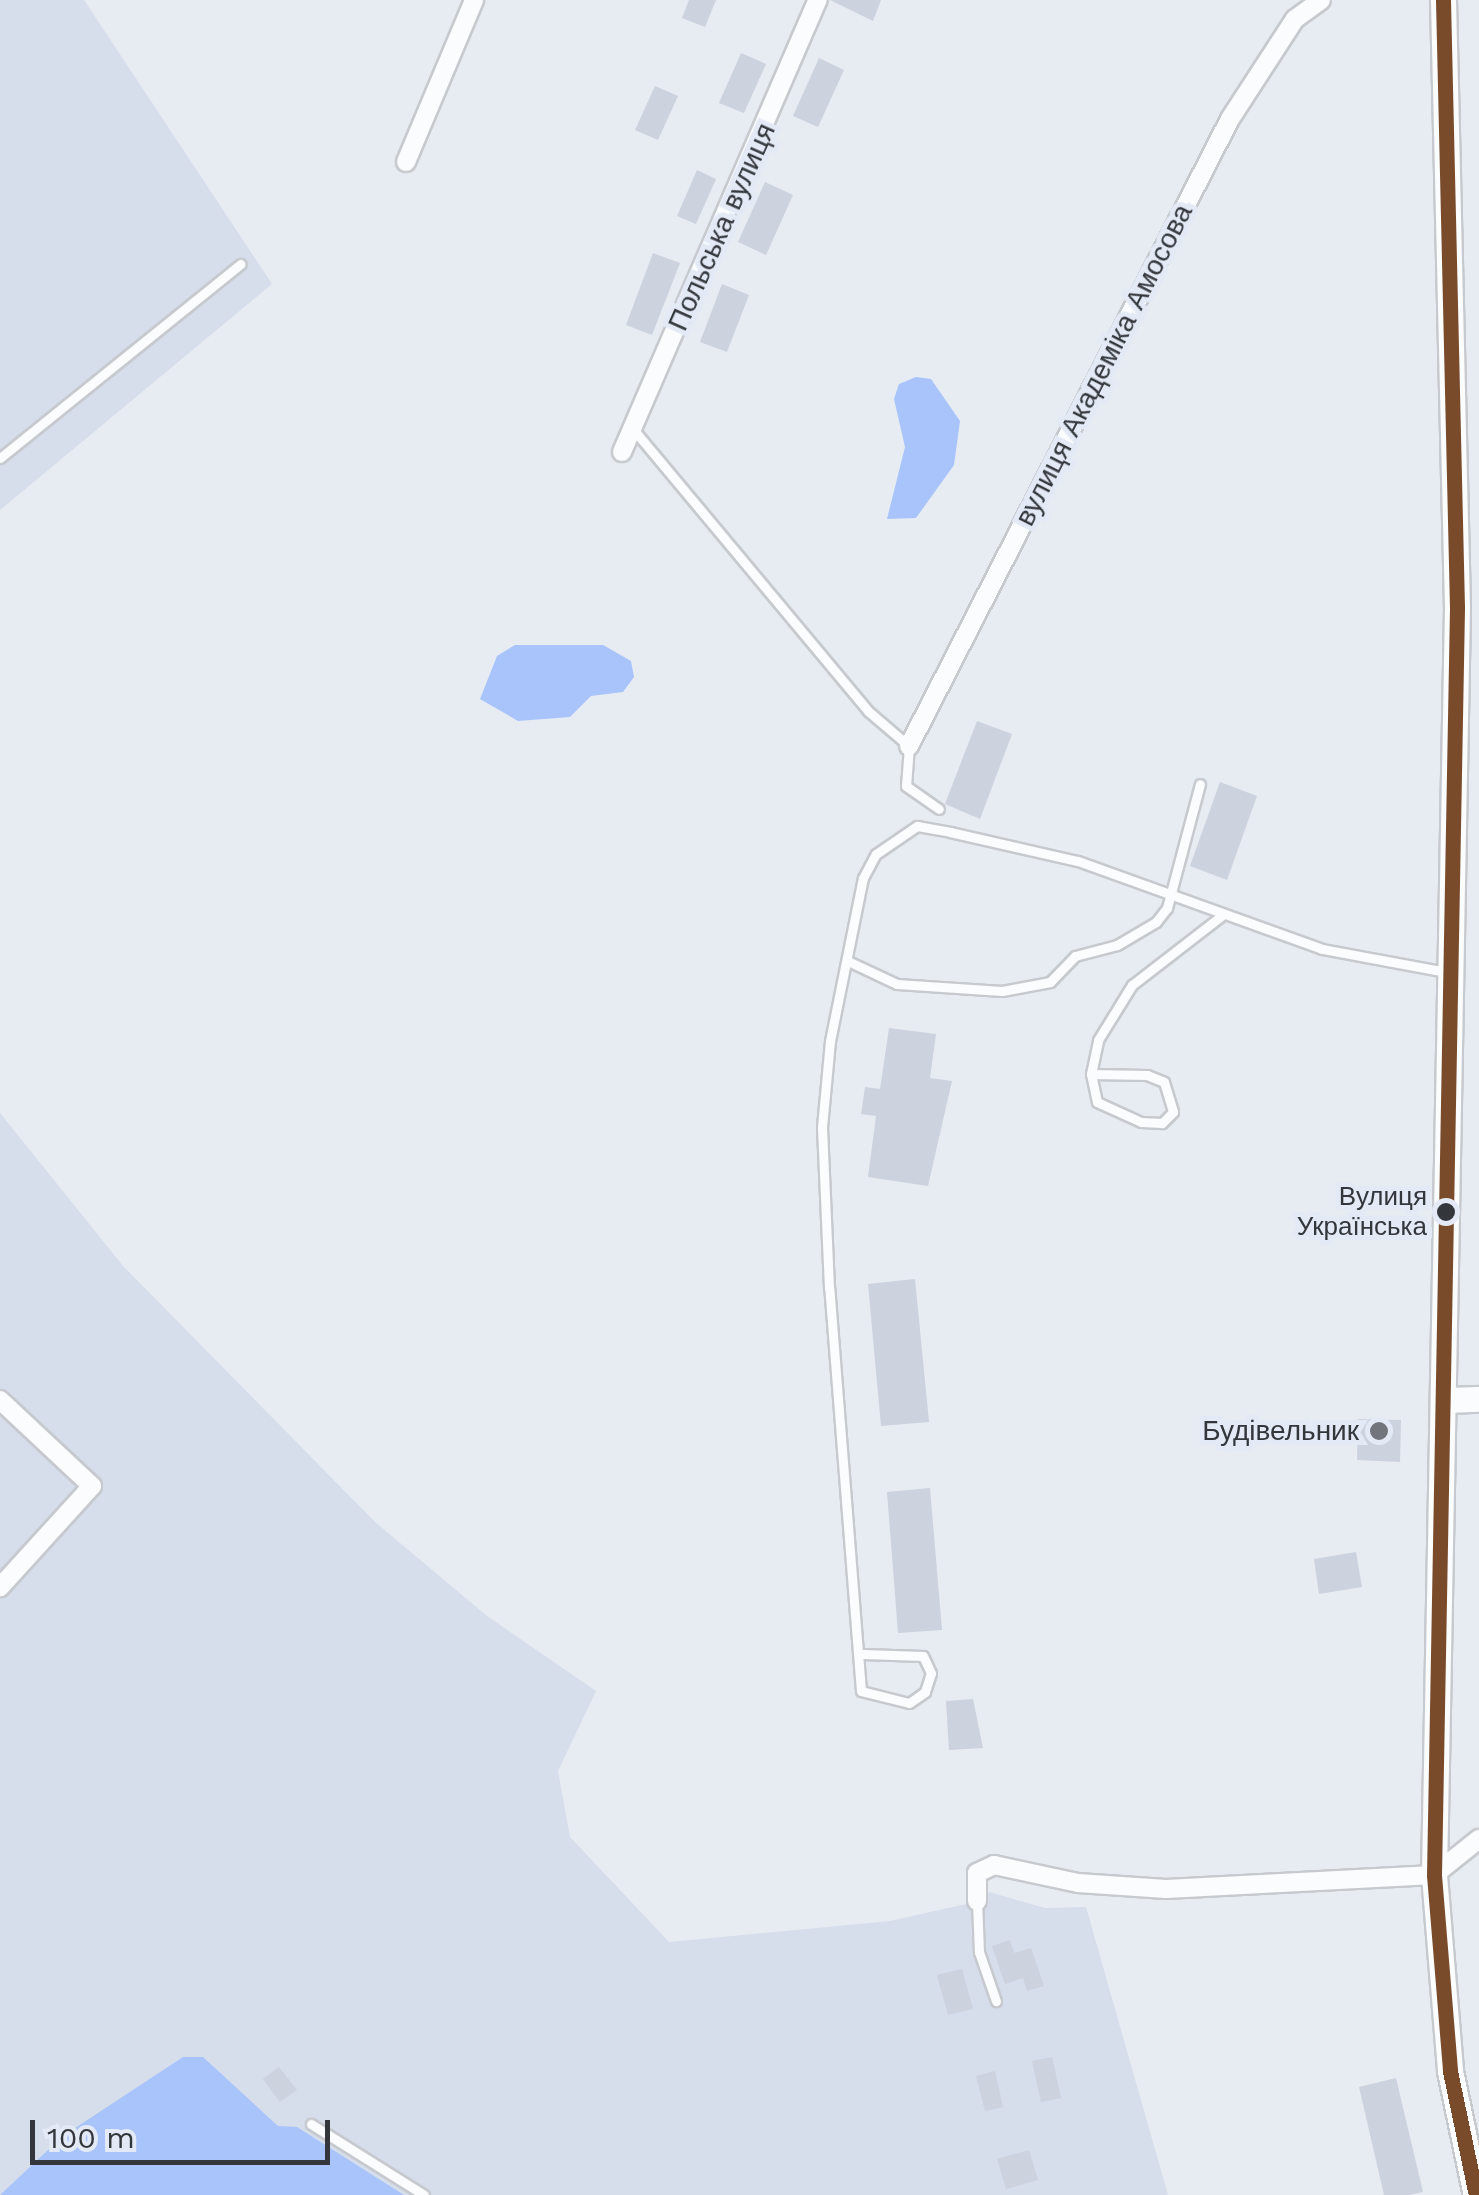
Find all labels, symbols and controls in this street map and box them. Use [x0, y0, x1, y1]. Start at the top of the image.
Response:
street label: Польська вулиця [661, 118, 783, 336]
street label: вулиця Академіка Амосова [1008, 199, 1200, 531]
place label: Вулиця Українська [1297, 1181, 1427, 1242]
marker: Вулиця Українська [1436, 1202, 1456, 1222]
place label: Будівельник [1202, 1414, 1359, 1448]
marker: Будівельник [1368, 1420, 1390, 1442]
scale bar [35, 2100, 335, 2162]
text: 100 m [47, 2120, 135, 2155]

